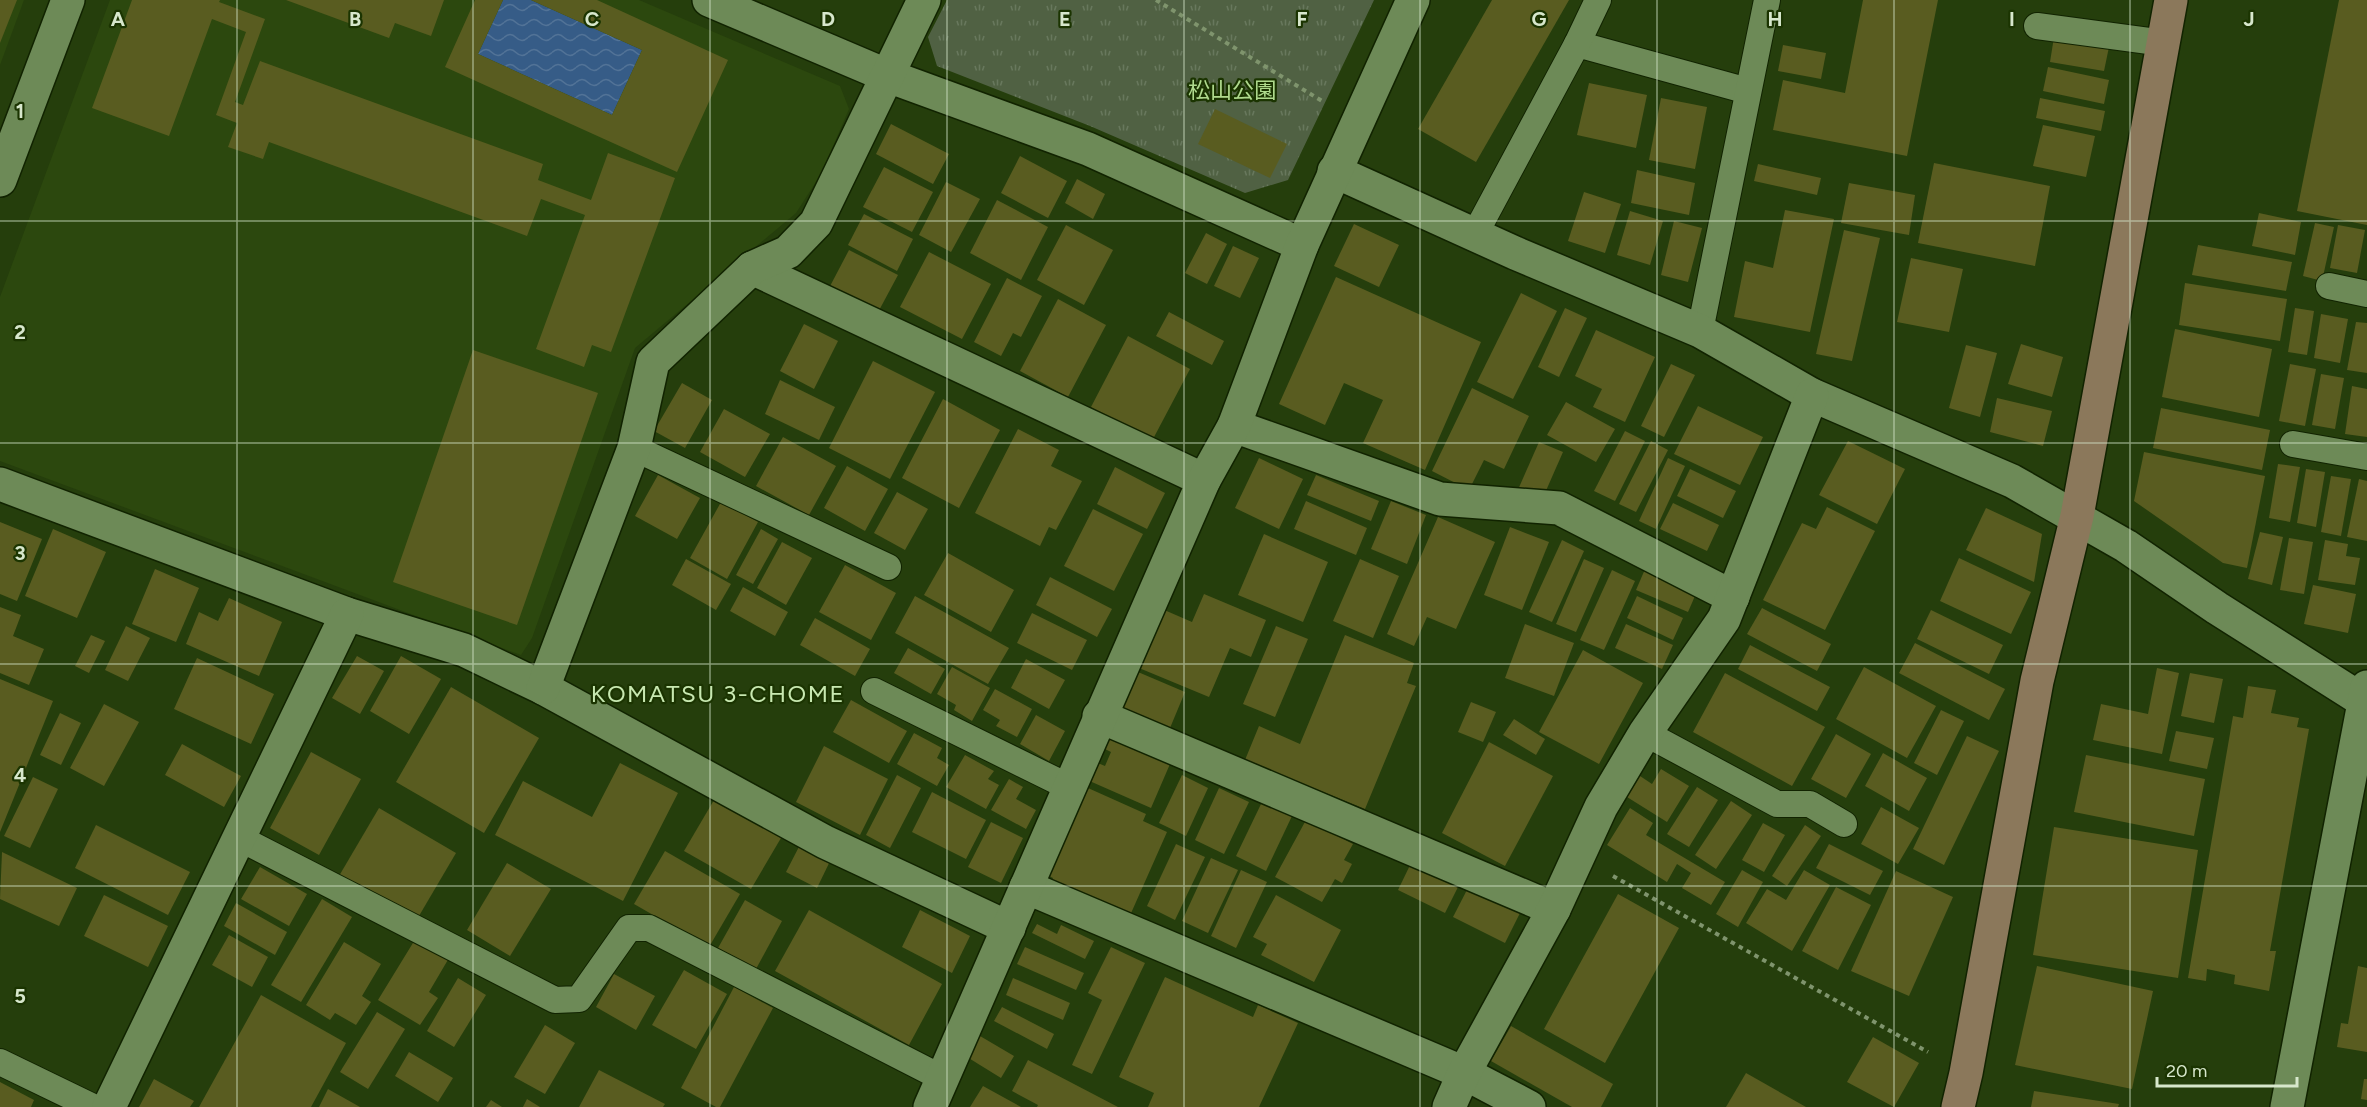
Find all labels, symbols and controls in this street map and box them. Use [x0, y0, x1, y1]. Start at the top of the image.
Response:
text: A [111, 7, 126, 31]
text: B [349, 7, 361, 31]
text: C [585, 7, 599, 31]
text: D [821, 7, 835, 31]
text: E [1059, 7, 1071, 31]
text: F [1296, 7, 1308, 31]
text: G [1532, 7, 1547, 31]
text: H [1768, 7, 1783, 31]
text: I [2009, 7, 2015, 31]
text: J [2243, 7, 2255, 31]
park label: 松山公園 [1188, 77, 1276, 104]
text: 1 [16, 99, 24, 123]
text: 2 [14, 320, 26, 344]
text: 3 [14, 541, 26, 565]
district label: KOMATSU 3-CHOME [591, 679, 845, 708]
text: 4 [14, 763, 27, 787]
text: 5 [14, 984, 26, 1008]
scale bar [2157, 1050, 2296, 1088]
text: 20 m [2166, 1060, 2207, 1082]

